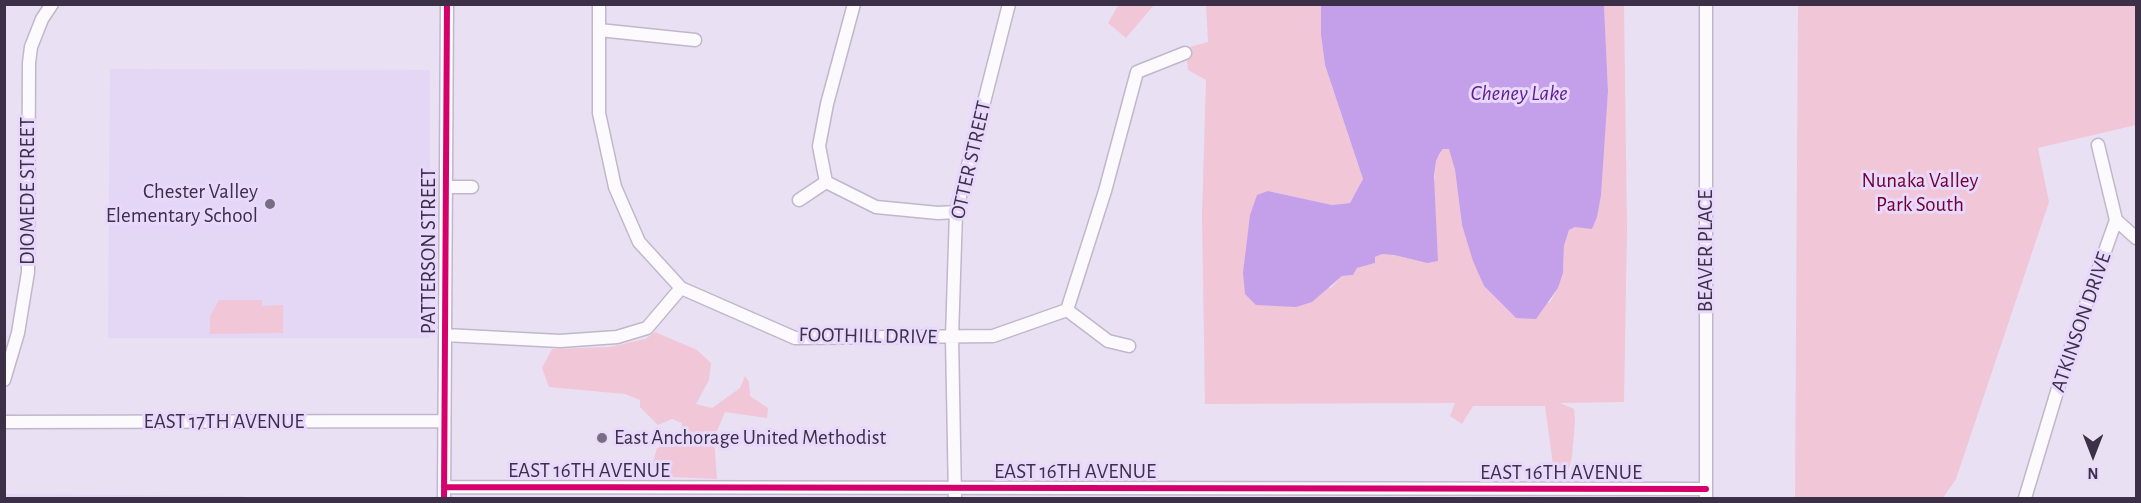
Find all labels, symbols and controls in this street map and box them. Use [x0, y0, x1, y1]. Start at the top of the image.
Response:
water label: Cheney Lake [1471, 80, 1567, 106]
street label: OTTER STREET [945, 99, 997, 221]
street label: DIOMEDE STREET [15, 117, 41, 265]
street label: PATTERSON STREET [416, 168, 442, 334]
park label: Nunaka Valley Park South [1862, 168, 1978, 218]
place label: Chester Valley Elementary School [106, 179, 258, 229]
street label: BEAVER PLACE [1693, 190, 1719, 312]
marker: Chester Valley Elementary School [263, 197, 277, 211]
street label: ATKINSON DRIVE [2045, 249, 2117, 395]
street label: FOOTHILL DRIVE [798, 322, 938, 350]
street label: EAST 17TH AVENUE [144, 409, 304, 435]
place label: East Anchorage United Methodist [614, 425, 886, 451]
north arrow [2063, 425, 2123, 485]
marker: East Anchorage United Methodist [595, 431, 609, 445]
street label: EAST 16TH AVENUE [508, 458, 670, 484]
street label: EAST 16TH AVENUE [994, 459, 1156, 485]
street label: EAST 16TH AVENUE [1480, 460, 1642, 486]
text: N [2087, 465, 2099, 481]

